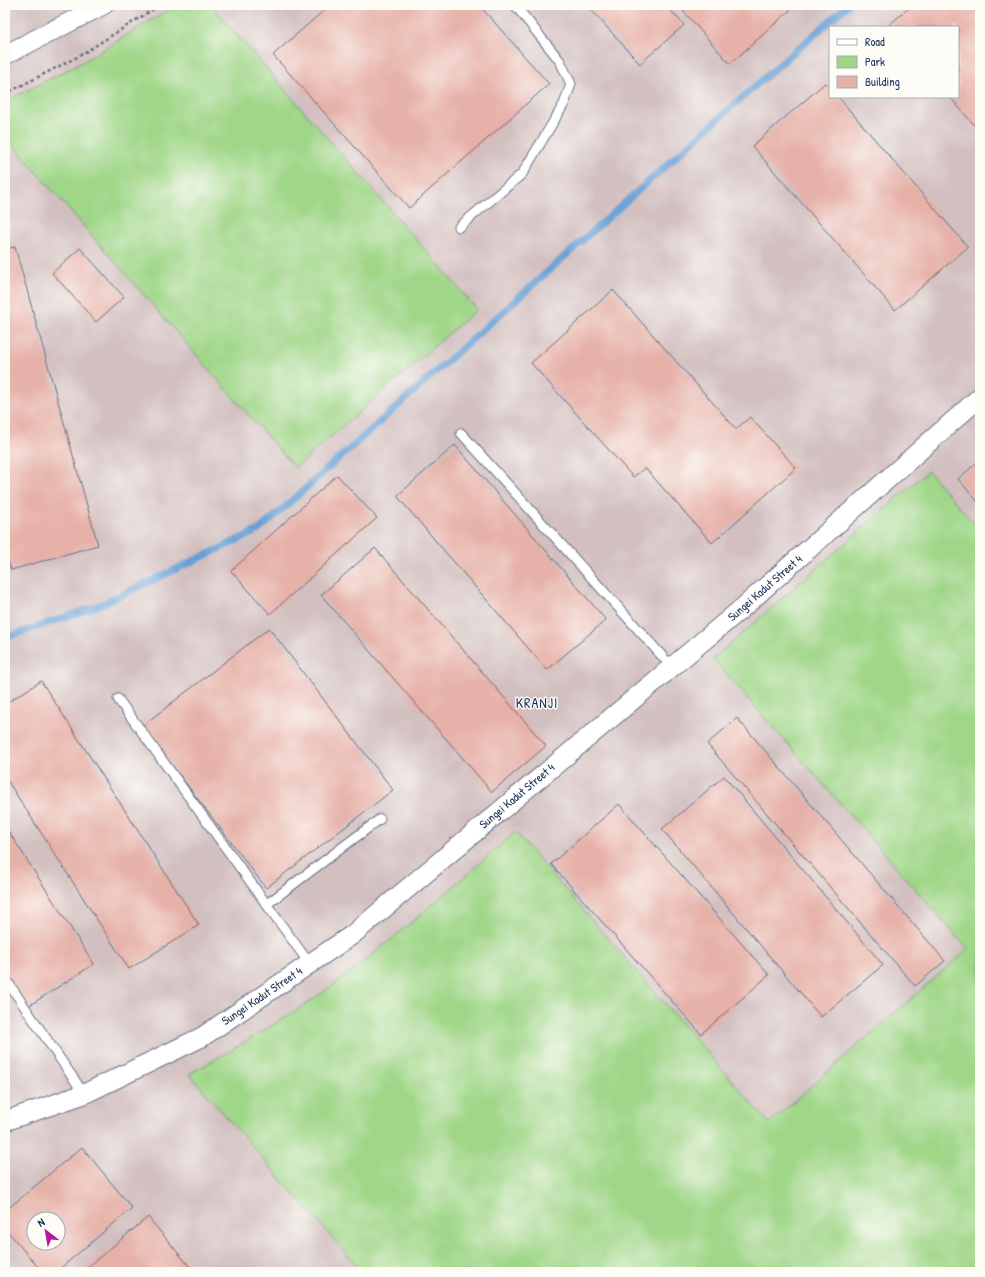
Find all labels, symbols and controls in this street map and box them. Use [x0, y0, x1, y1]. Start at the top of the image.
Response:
legend [829, 26, 959, 98]
text: Road [865, 33, 885, 50]
text: Park [865, 53, 885, 70]
text: Building [865, 73, 900, 90]
street label: Sungei Kadut Street 4 [724, 550, 806, 625]
district label: KRANJI [516, 693, 558, 712]
street label: Sungei Kadut Street 4 [475, 759, 558, 832]
street label: Sungei Kadut Street 4 [218, 962, 306, 1029]
north arrow [26, 1211, 66, 1251]
text: N [35, 1215, 47, 1230]

